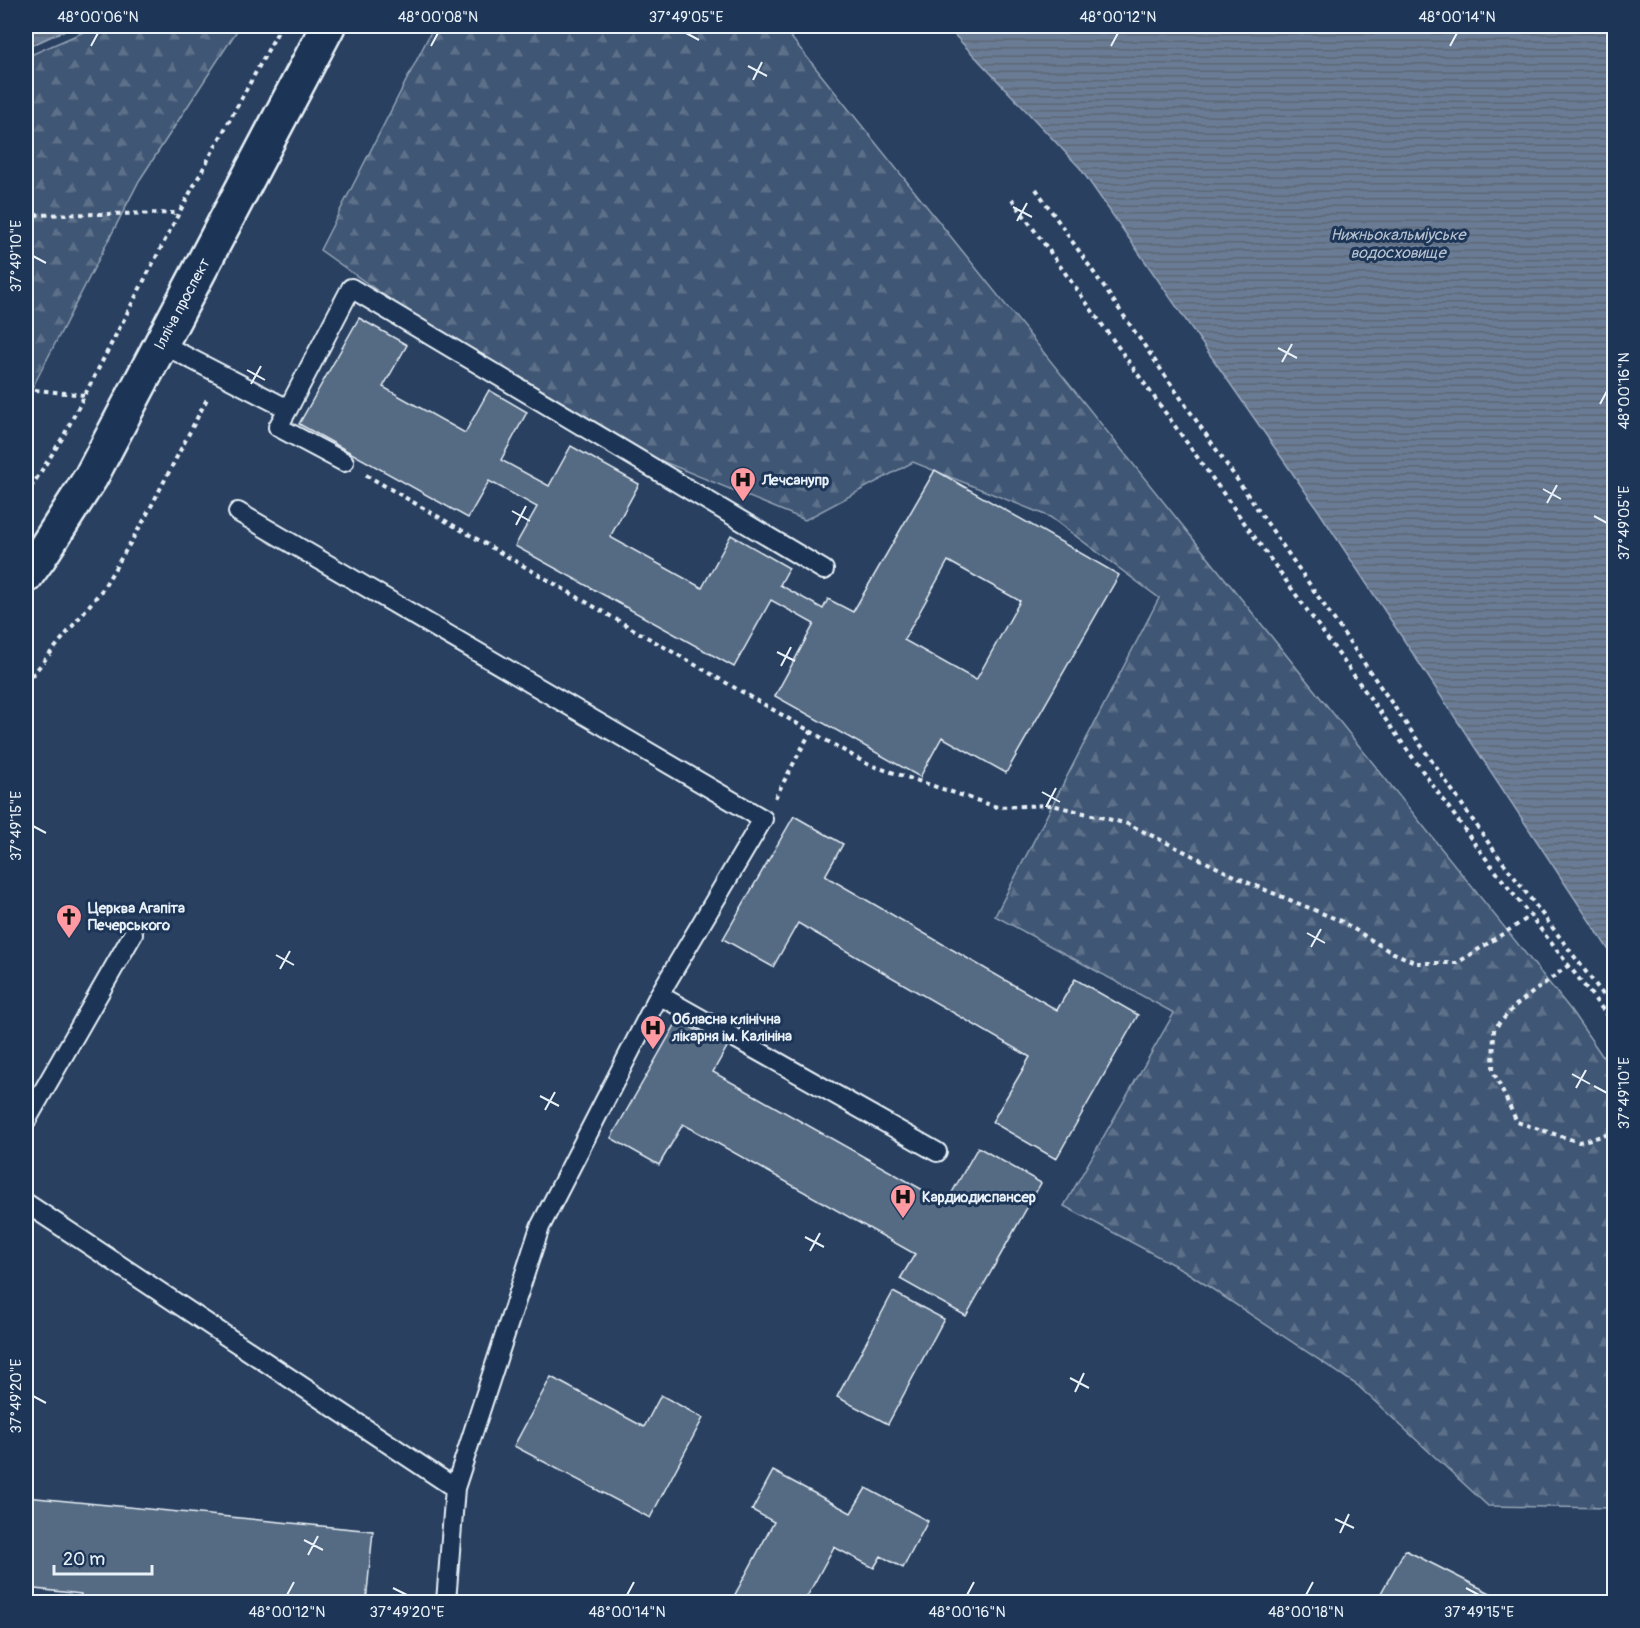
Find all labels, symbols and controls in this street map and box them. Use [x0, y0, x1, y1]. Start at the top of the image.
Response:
text: 48°00'06"N [57, 8, 139, 27]
text: 48°00'08"N [398, 8, 478, 27]
text: 37°49'05"E [649, 8, 723, 27]
text: 48°00'12"N [1080, 8, 1156, 27]
text: 48°00'14"N [1418, 8, 1496, 27]
text: 37°49'10"E [7, 220, 26, 292]
water label: Нижньокальміуське водосховище [1331, 225, 1467, 263]
street label: Ілліча проспект [150, 255, 215, 353]
text: 48°00'16"N [1615, 352, 1634, 430]
hospital icon: Лечсанупр [728, 465, 758, 503]
place label: Лечсанупр [761, 471, 829, 490]
text: 37°49'05"E [1615, 486, 1634, 560]
text: 37°49'15"E [7, 791, 26, 861]
place label: Церква Агапіта Печерського [88, 899, 185, 935]
church icon: Церква Агапіта Печерського [54, 902, 84, 940]
place label: Обласна клінічна лікарня ім. Калініна [671, 1010, 792, 1046]
hospital icon: Обласна клінічна лікарня ім. Калініна [638, 1013, 668, 1051]
text: 37°49'10"E [1615, 1057, 1634, 1129]
hospital icon: Кардиодиспансер [888, 1182, 918, 1220]
place label: Кардиодиспансер [922, 1188, 1036, 1207]
text: 37°49'20"E [7, 1358, 26, 1433]
scale bar [54, 1538, 152, 1576]
text: 20 m [63, 1548, 105, 1571]
text: 48°00'12"N [249, 1603, 325, 1622]
text: 37°49'20"E [370, 1603, 445, 1622]
text: 48°00'14"N [588, 1603, 666, 1622]
text: 48°00'16"N [928, 1603, 1006, 1622]
text: 48°00'18"N [1268, 1603, 1344, 1622]
text: 37°49'15"E [1444, 1603, 1514, 1622]

